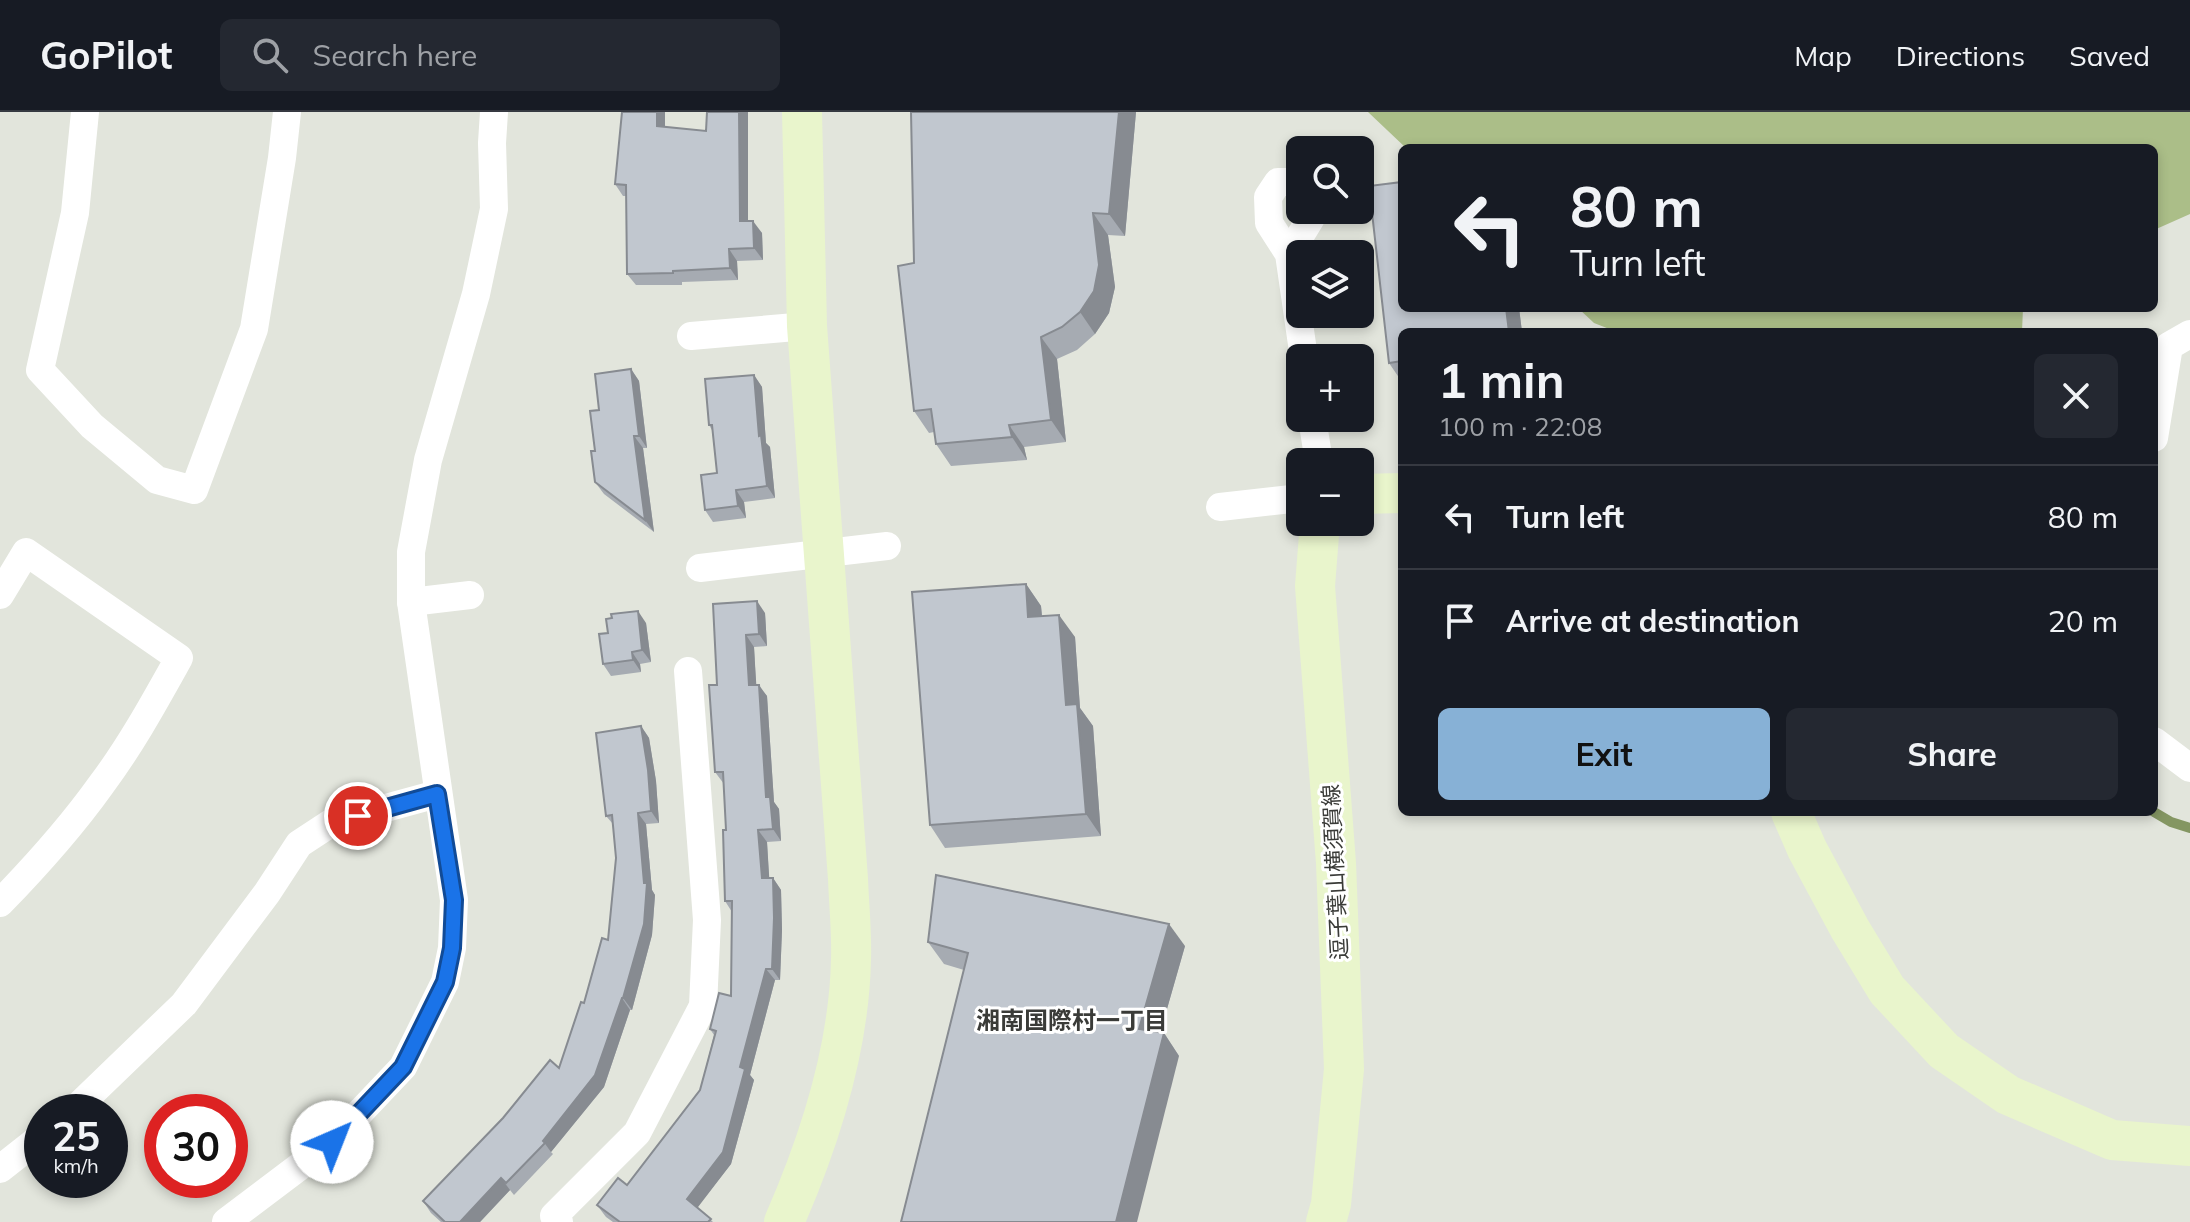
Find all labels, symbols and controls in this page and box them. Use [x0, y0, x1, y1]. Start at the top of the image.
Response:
search box [220, 19, 780, 91]
text: GoPilot [40, 31, 172, 79]
icon: search [248, 33, 292, 77]
text: Search here [312, 36, 477, 74]
text: Map [1794, 38, 1852, 73]
text: Directions [1896, 38, 2025, 73]
text: Saved [2069, 38, 2150, 73]
map controls [1286, 136, 1374, 536]
button: search [1286, 136, 1374, 224]
text: 80 m [1570, 171, 1703, 241]
icon: left [1438, 176, 1542, 280]
button: layers [1286, 240, 1374, 328]
text: Turn left [1570, 240, 1706, 285]
button: + [1286, 344, 1374, 432]
text: 1 min [1438, 350, 1565, 410]
button: close [2034, 354, 2118, 438]
text: 100 m · 22:08 [1438, 410, 1602, 443]
button: − [1286, 448, 1374, 536]
icon: left [1438, 495, 1482, 539]
text: Turn left [1506, 498, 1624, 536]
text: 80 m [2048, 498, 2118, 536]
icon: arrive [1438, 599, 1482, 643]
text: Arrive at destination [1506, 602, 1800, 640]
text: 20 m [2048, 602, 2118, 640]
button: Exit [1438, 708, 1770, 800]
button: Share [1786, 708, 2118, 800]
pin [324, 782, 392, 850]
street label: 逗子葉山横須賀線 [1316, 783, 1354, 961]
icon: arrive [336, 794, 380, 838]
district label: 湘南国際村一丁目 [976, 1005, 1168, 1035]
speed limit sign: 30 [144, 1094, 248, 1198]
position arrow [290, 1100, 374, 1184]
text: 25 [52, 1111, 100, 1161]
text: km/h [53, 1153, 99, 1178]

